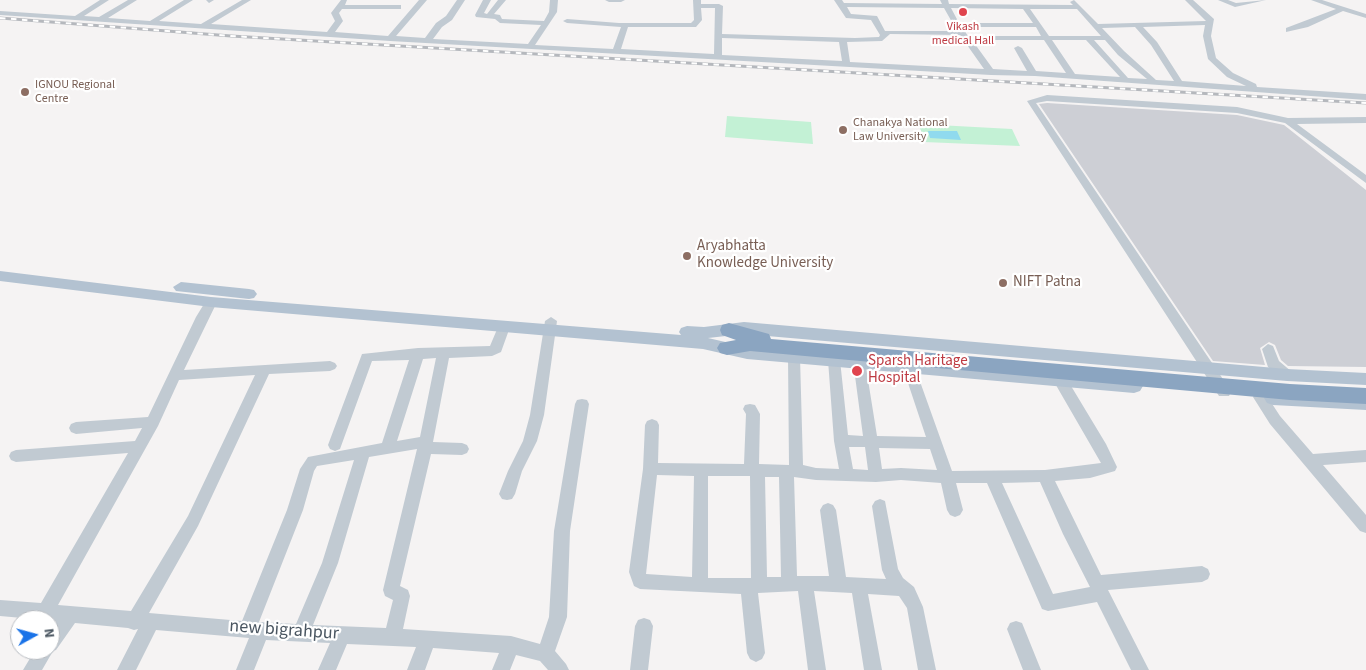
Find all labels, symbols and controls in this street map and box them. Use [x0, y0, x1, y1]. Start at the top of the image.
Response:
marker: Vikash medical Hall [957, 6, 969, 18]
place label: Vikash medical Hall [932, 20, 994, 48]
place label: IGNOU Regional Centre [35, 78, 115, 106]
marker: IGNOU Regional Centre [19, 86, 31, 98]
place label: Chanakya National Law University [853, 116, 948, 144]
marker: Chanakya National Law University [837, 124, 849, 136]
place label: Aryabhatta Knowledge University [697, 238, 833, 273]
marker: Aryabhatta Knowledge University [681, 250, 693, 262]
place label: NIFT Patna [1013, 274, 1081, 292]
marker: NIFT Patna [997, 277, 1009, 289]
place label: Sparsh Haritage Hospital [868, 353, 968, 388]
marker: Sparsh Haritage Hospital [850, 364, 864, 378]
north arrow [10, 610, 60, 660]
street label: new bigrahpur [229, 616, 339, 646]
text: N [38, 627, 59, 639]

